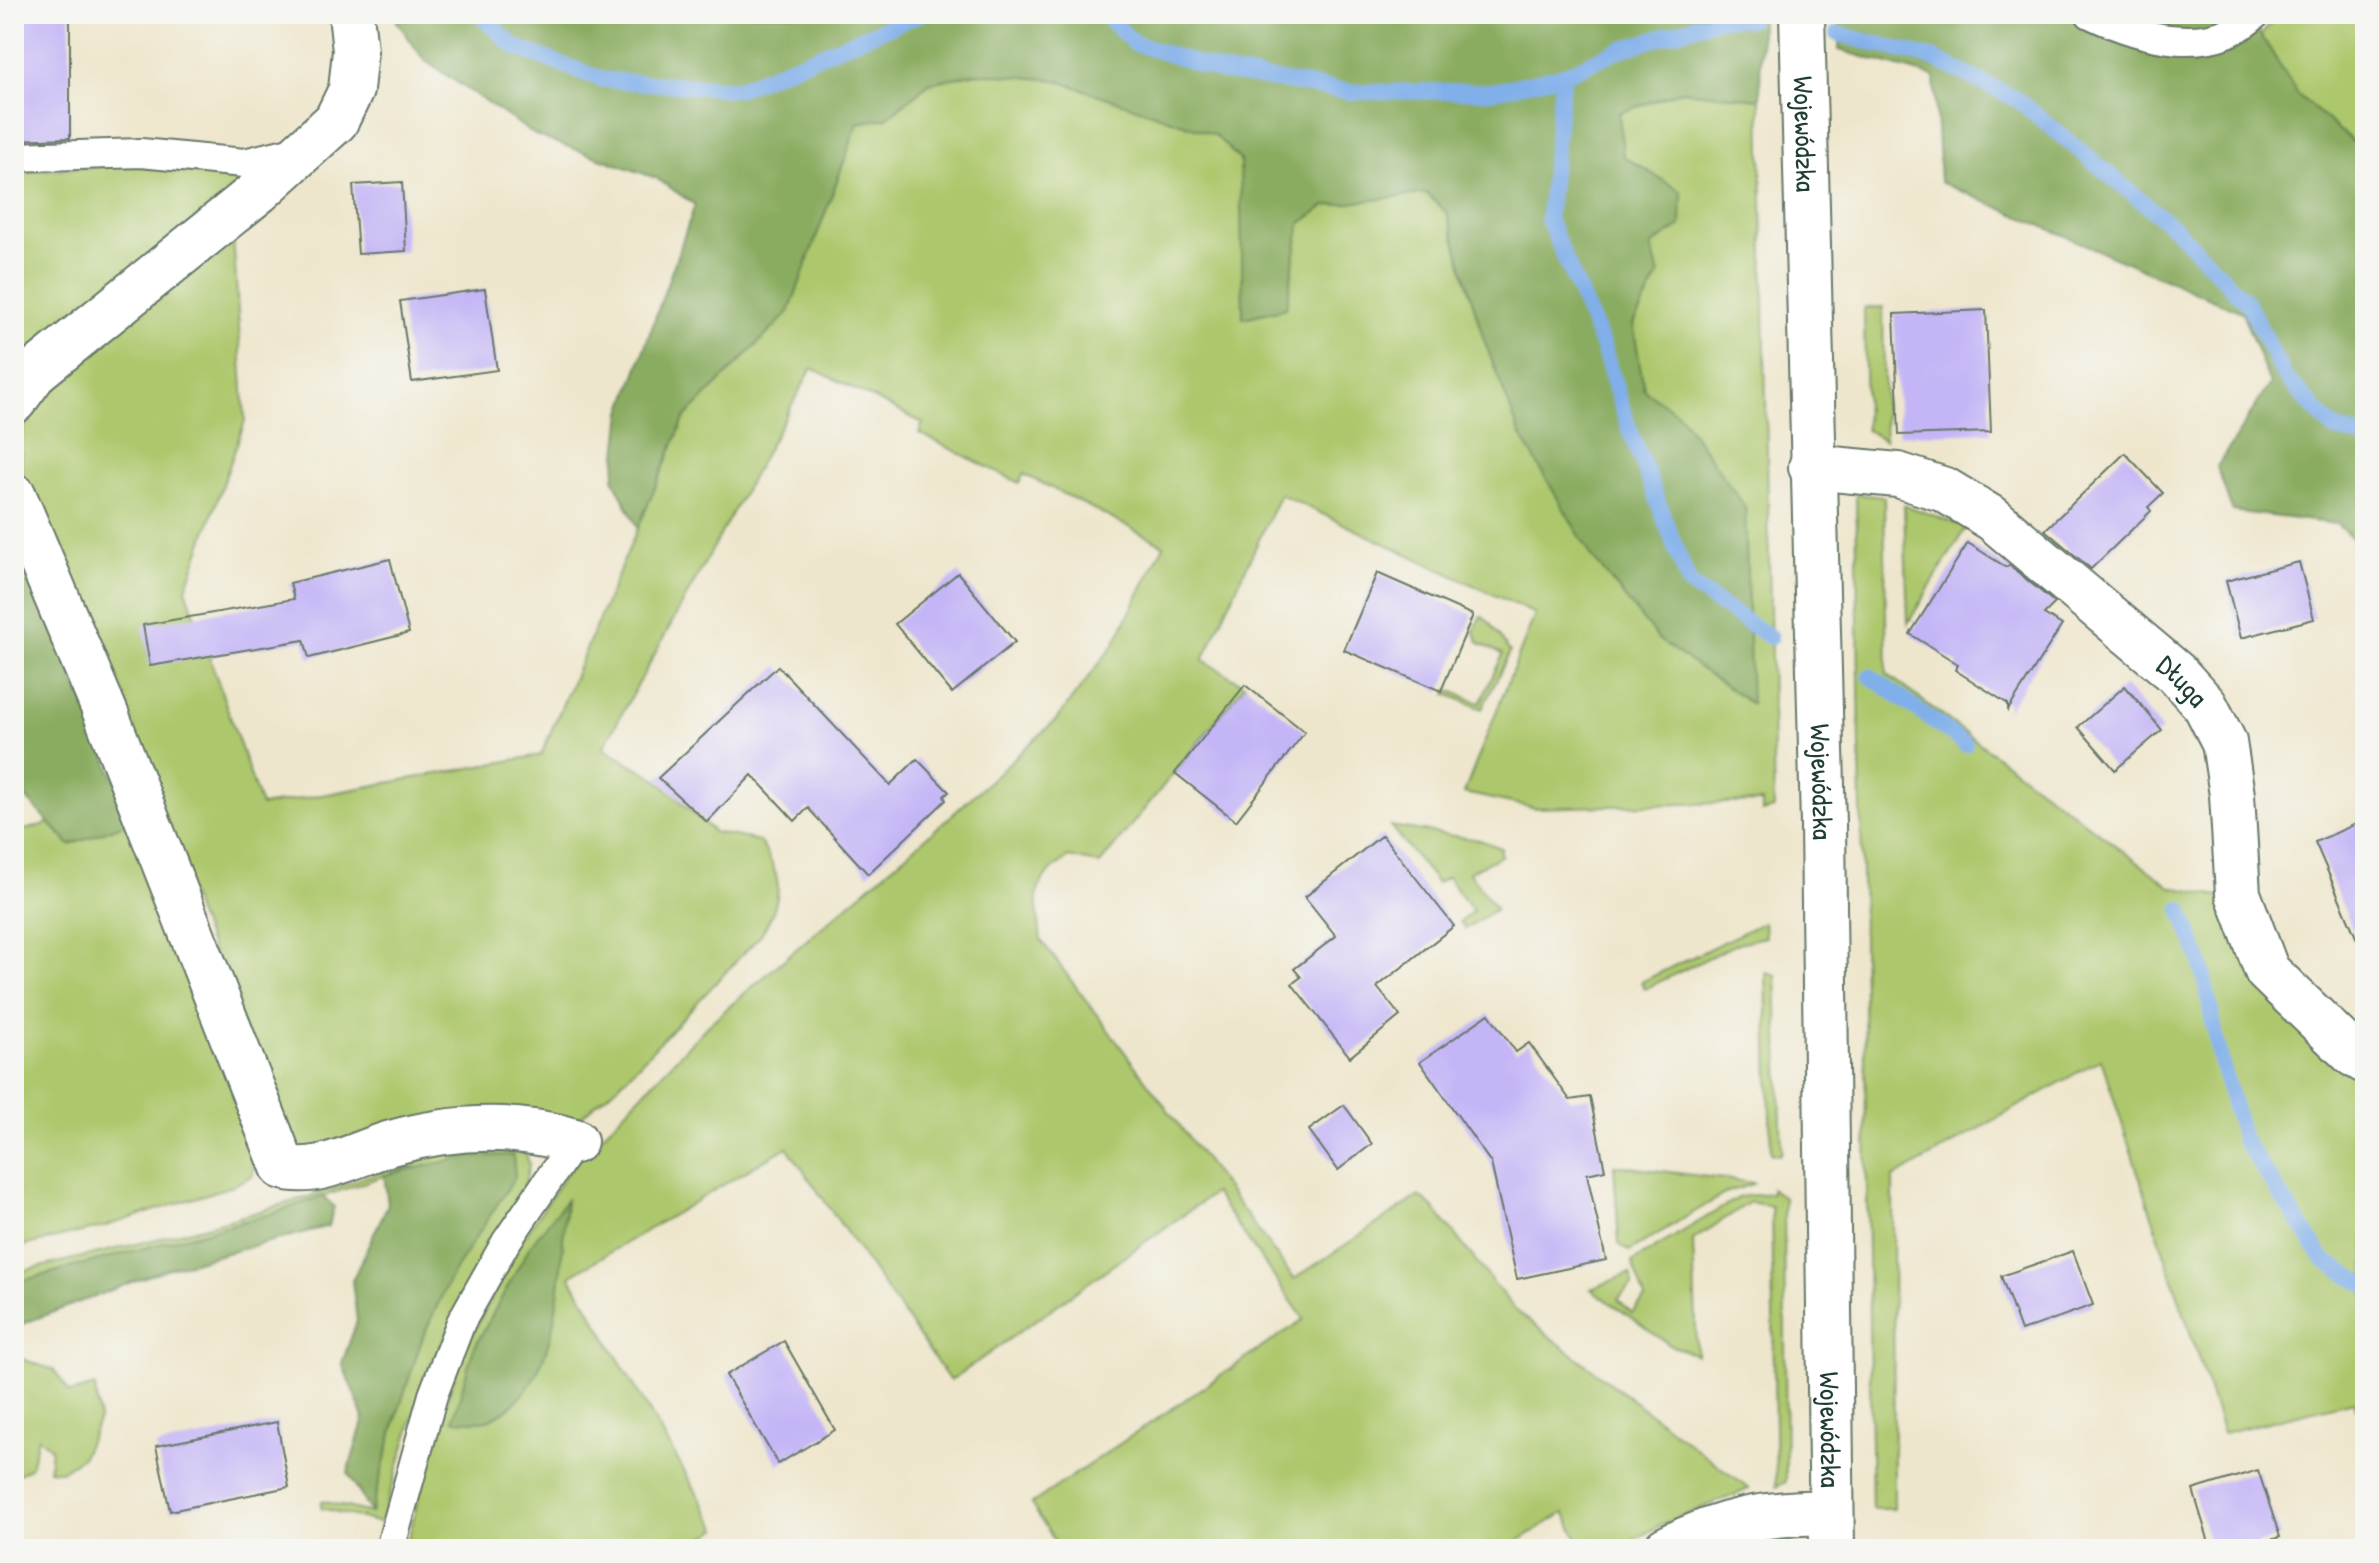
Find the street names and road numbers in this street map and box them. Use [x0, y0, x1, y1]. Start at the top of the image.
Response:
street label: Wojewódzka [1785, 75, 1826, 192]
street label: Długa [2149, 646, 2217, 715]
street label: Wojewódzka [1801, 723, 1842, 840]
street label: Wojewódzka [1811, 1371, 1850, 1488]

